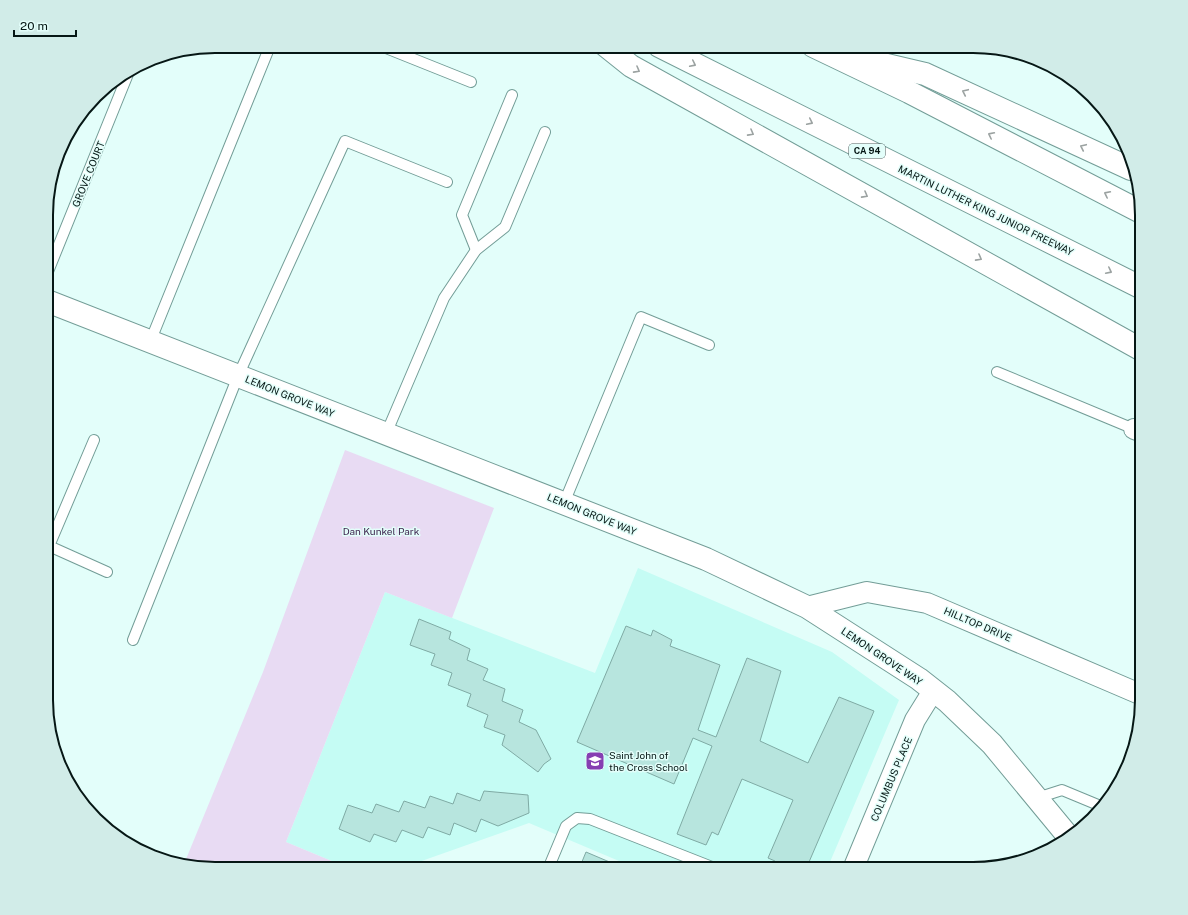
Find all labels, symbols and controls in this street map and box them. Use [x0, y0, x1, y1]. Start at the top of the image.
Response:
scale bar [14, 12, 76, 38]
text: 20 m [20, 19, 48, 33]
one-way arrow [689, 59, 697, 67]
one-way arrow [633, 65, 640, 72]
one-way arrow [962, 89, 970, 97]
one-way arrow [806, 117, 813, 125]
one-way arrow [747, 128, 754, 135]
one-way arrow [988, 132, 995, 140]
street label: GROVE COURT [69, 139, 107, 209]
road number: CA 94 [849, 144, 885, 158]
one-way arrow [1080, 144, 1088, 152]
street label: MARTIN LUTHER KING JUNIOR FREEWAY [896, 162, 1076, 258]
one-way arrow [861, 191, 868, 198]
one-way arrow [1104, 192, 1111, 199]
one-way arrow [974, 254, 982, 261]
one-way arrow [1105, 267, 1112, 274]
street label: LEMON GROVE WAY [244, 373, 336, 419]
street label: LEMON GROVE WAY [546, 491, 638, 537]
park label: Dan Kunkel Park [343, 525, 420, 537]
street label: HILLTOP DRIVE [942, 604, 1014, 644]
street label: LEMON GROVE WAY [839, 624, 925, 688]
street label: COLUMBUS PLACE [868, 735, 914, 823]
place label: Saint John of the Cross School [609, 749, 688, 773]
school or university icon: Saint John of the Cross School [584, 750, 606, 772]

